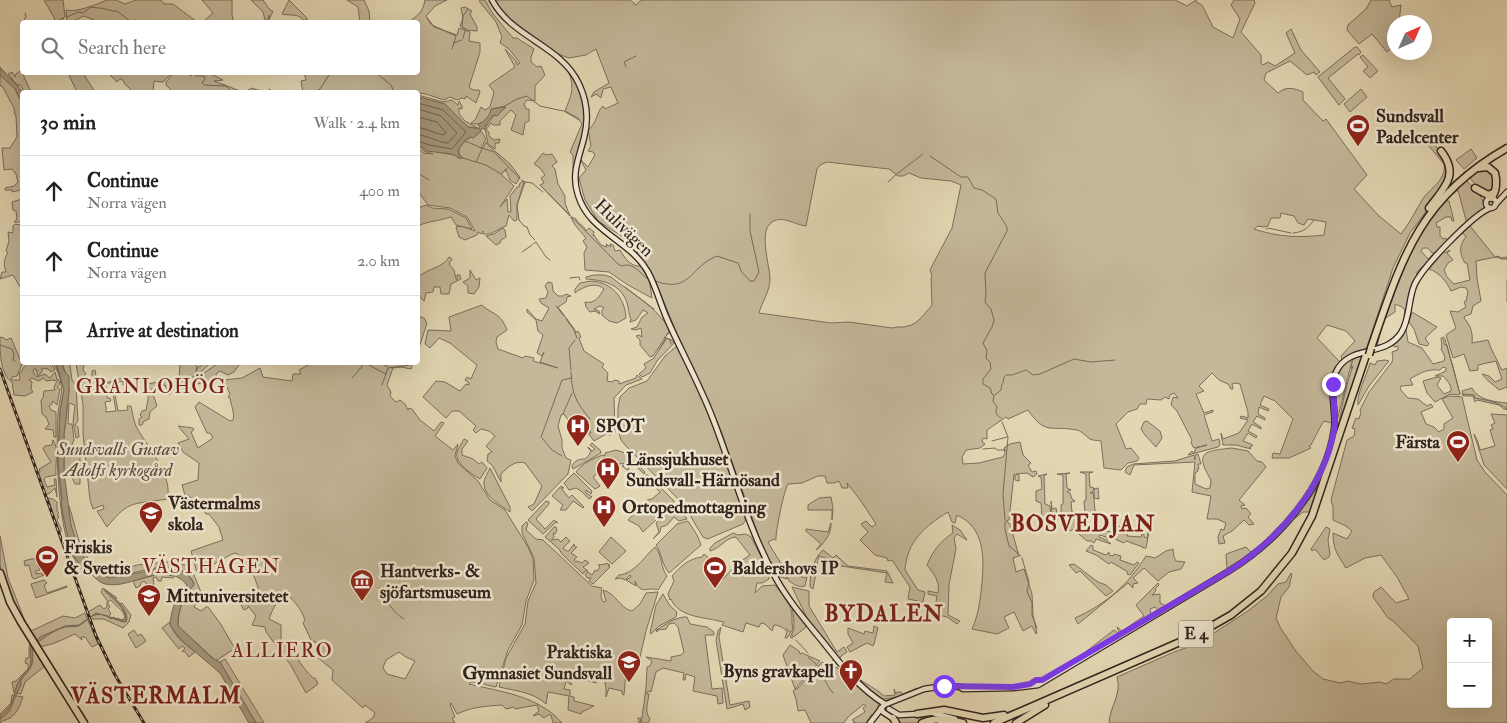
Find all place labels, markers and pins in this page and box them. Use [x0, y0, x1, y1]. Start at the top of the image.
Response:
place label: Sundsvall Padelcenter [1376, 105, 1459, 149]
sports icon: Sundsvall Padelcenter [1345, 113, 1371, 147]
hospital icon: SPOT [565, 413, 591, 447]
place label: SPOT [596, 415, 645, 438]
sports icon: Färsta [1445, 429, 1471, 463]
place label: Färsta [1395, 431, 1441, 454]
place label: Länssjukhuset Sundsvall-Härnösand [626, 448, 780, 492]
hospital icon: Länssjukhuset Sundsvall-Härnösand [595, 456, 621, 490]
place label: Västermalms skola [167, 492, 260, 536]
hospital icon: Ortopedmottagning [591, 494, 617, 528]
place label: Ortopedmottagning [622, 496, 767, 519]
school or university icon: Västermalms skola [138, 500, 164, 534]
place label: Friskis & Svettis [64, 536, 130, 580]
sports icon: Friskis & Svettis [34, 544, 60, 578]
sports icon: Baldershovs IP [702, 555, 728, 589]
place label: Baldershovs IP [732, 557, 839, 580]
place label: Hantverks- & sjöfartsmuseum [380, 560, 492, 604]
museum icon: Hantverks- & sjöfartsmuseum [349, 568, 375, 602]
school or university icon: Mittuniversitetet [136, 583, 162, 617]
place label: Mittuniversitetet [165, 585, 288, 608]
place label: Praktiska Gymnasiet Sundsvall [462, 641, 613, 685]
school or university icon: Praktiska Gymnasiet Sundsvall [616, 649, 642, 683]
church icon: Byns gravkapell [838, 658, 864, 692]
place label: Byns gravkapell [723, 660, 834, 683]

